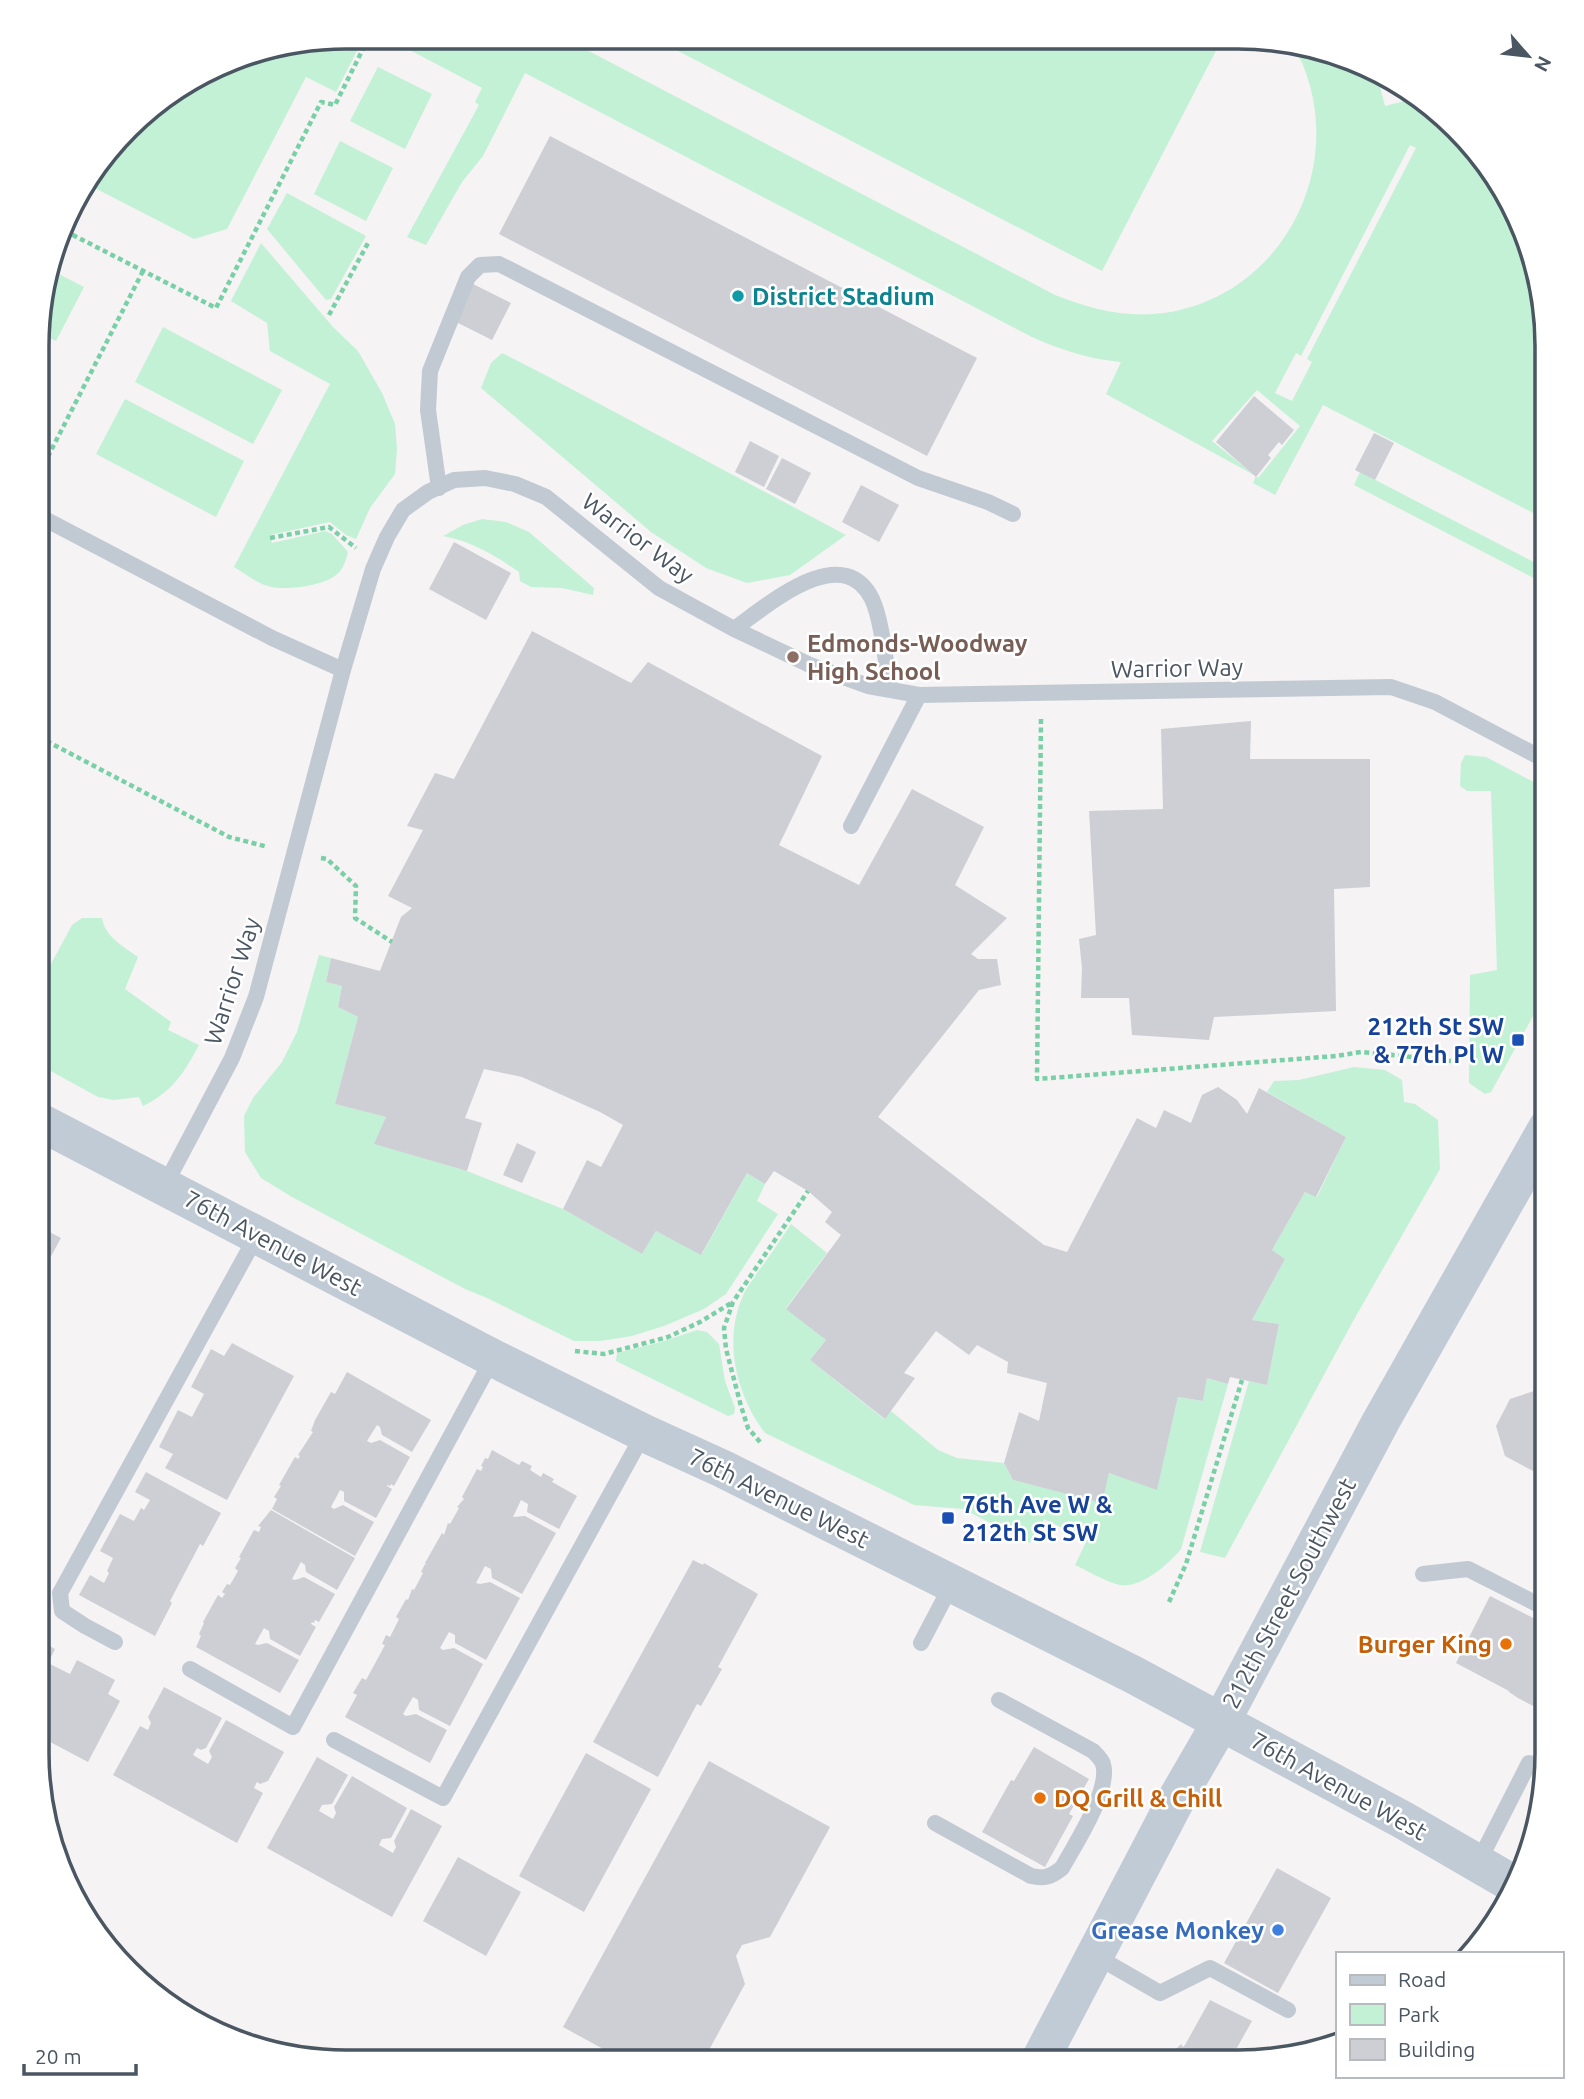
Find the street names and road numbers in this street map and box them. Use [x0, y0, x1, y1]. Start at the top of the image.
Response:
street label: Warrior Way [577, 487, 699, 589]
street label: Warrior Way [1111, 653, 1244, 683]
street label: Warrior Way [199, 913, 265, 1048]
street label: 76th Avenue West [180, 1185, 367, 1301]
street label: 76th Avenue West [685, 1443, 874, 1554]
street label: 212th Street Southwest [1217, 1473, 1361, 1713]
street label: 76th Avenue West [1246, 1726, 1432, 1846]

